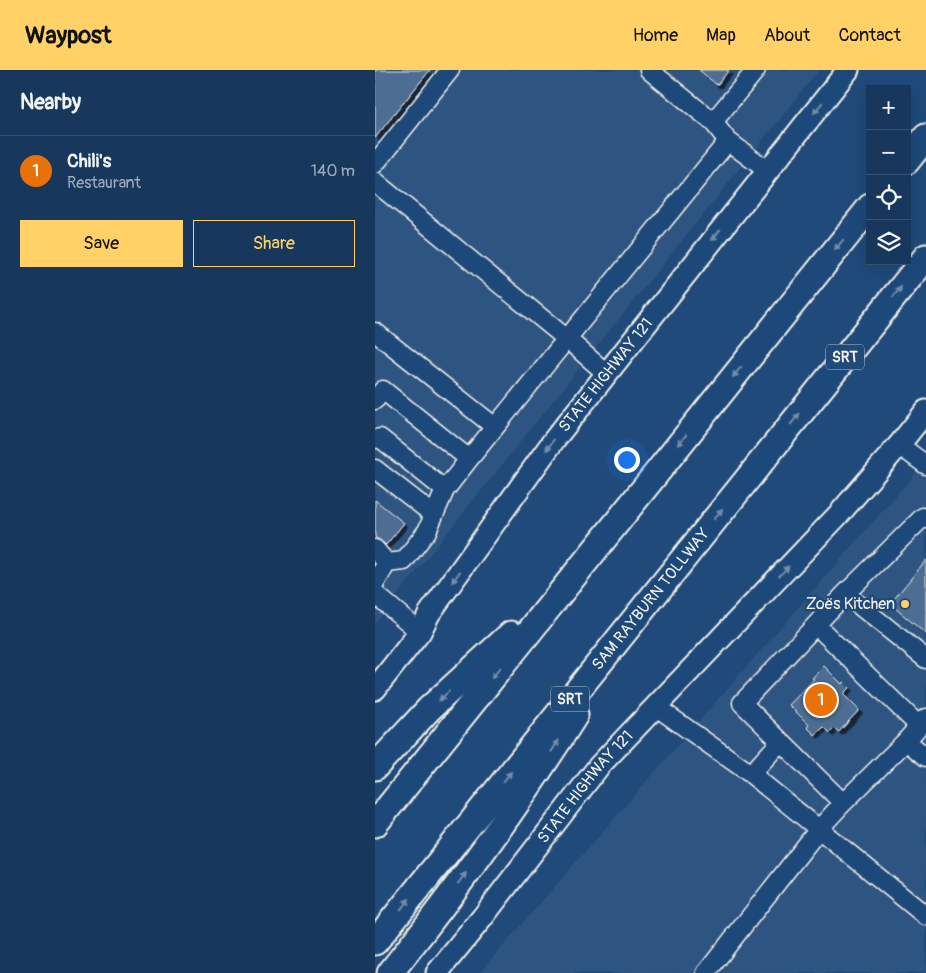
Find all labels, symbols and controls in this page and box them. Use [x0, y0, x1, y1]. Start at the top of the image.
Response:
text: Waypost [25, 21, 112, 50]
text: Home [633, 24, 678, 47]
text: Map [706, 24, 736, 47]
text: About [764, 24, 810, 47]
text: Contact [838, 24, 901, 47]
map controls [866, 85, 911, 265]
button: + [866, 85, 911, 130]
text: Nearby [20, 89, 81, 116]
one-way arrow [812, 101, 823, 114]
button: − [866, 130, 911, 175]
text: Chili's [67, 149, 111, 173]
text: 1 [33, 161, 39, 181]
text: 140 m [311, 161, 355, 181]
text: Restaurant [67, 173, 141, 193]
button: locate [866, 175, 911, 220]
button: Save [20, 220, 183, 267]
button: Share [193, 220, 355, 267]
button: layers [866, 220, 911, 265]
one-way arrow [711, 228, 722, 241]
one-way arrow [834, 238, 845, 251]
one-way arrow [892, 286, 903, 299]
street label: STATE HIGHWAY 121 [554, 314, 657, 436]
road number: SRT [826, 344, 864, 370]
one-way arrow [732, 365, 743, 378]
one-way arrow [790, 413, 801, 426]
one-way arrow [677, 433, 688, 446]
one-way arrow [545, 438, 555, 452]
your location [614, 447, 640, 473]
one-way arrow [713, 508, 724, 521]
street label: SAM RAYBURN TOLLWAY [588, 524, 714, 674]
one-way arrow [778, 566, 790, 578]
one-way arrow [451, 570, 461, 584]
place label: Zoës Kitchen [806, 594, 895, 614]
marker: Zoës Kitchen [899, 598, 911, 610]
one-way arrow [490, 666, 501, 679]
pin: 1 [805, 681, 837, 719]
road number: SRT [551, 686, 589, 712]
one-way arrow [438, 690, 450, 702]
street label: STATE HIGHWAY 121 [533, 726, 637, 847]
one-way arrow [551, 739, 560, 752]
one-way arrow [502, 771, 512, 784]
one-way arrow [457, 871, 467, 885]
one-way arrow [400, 898, 411, 911]

